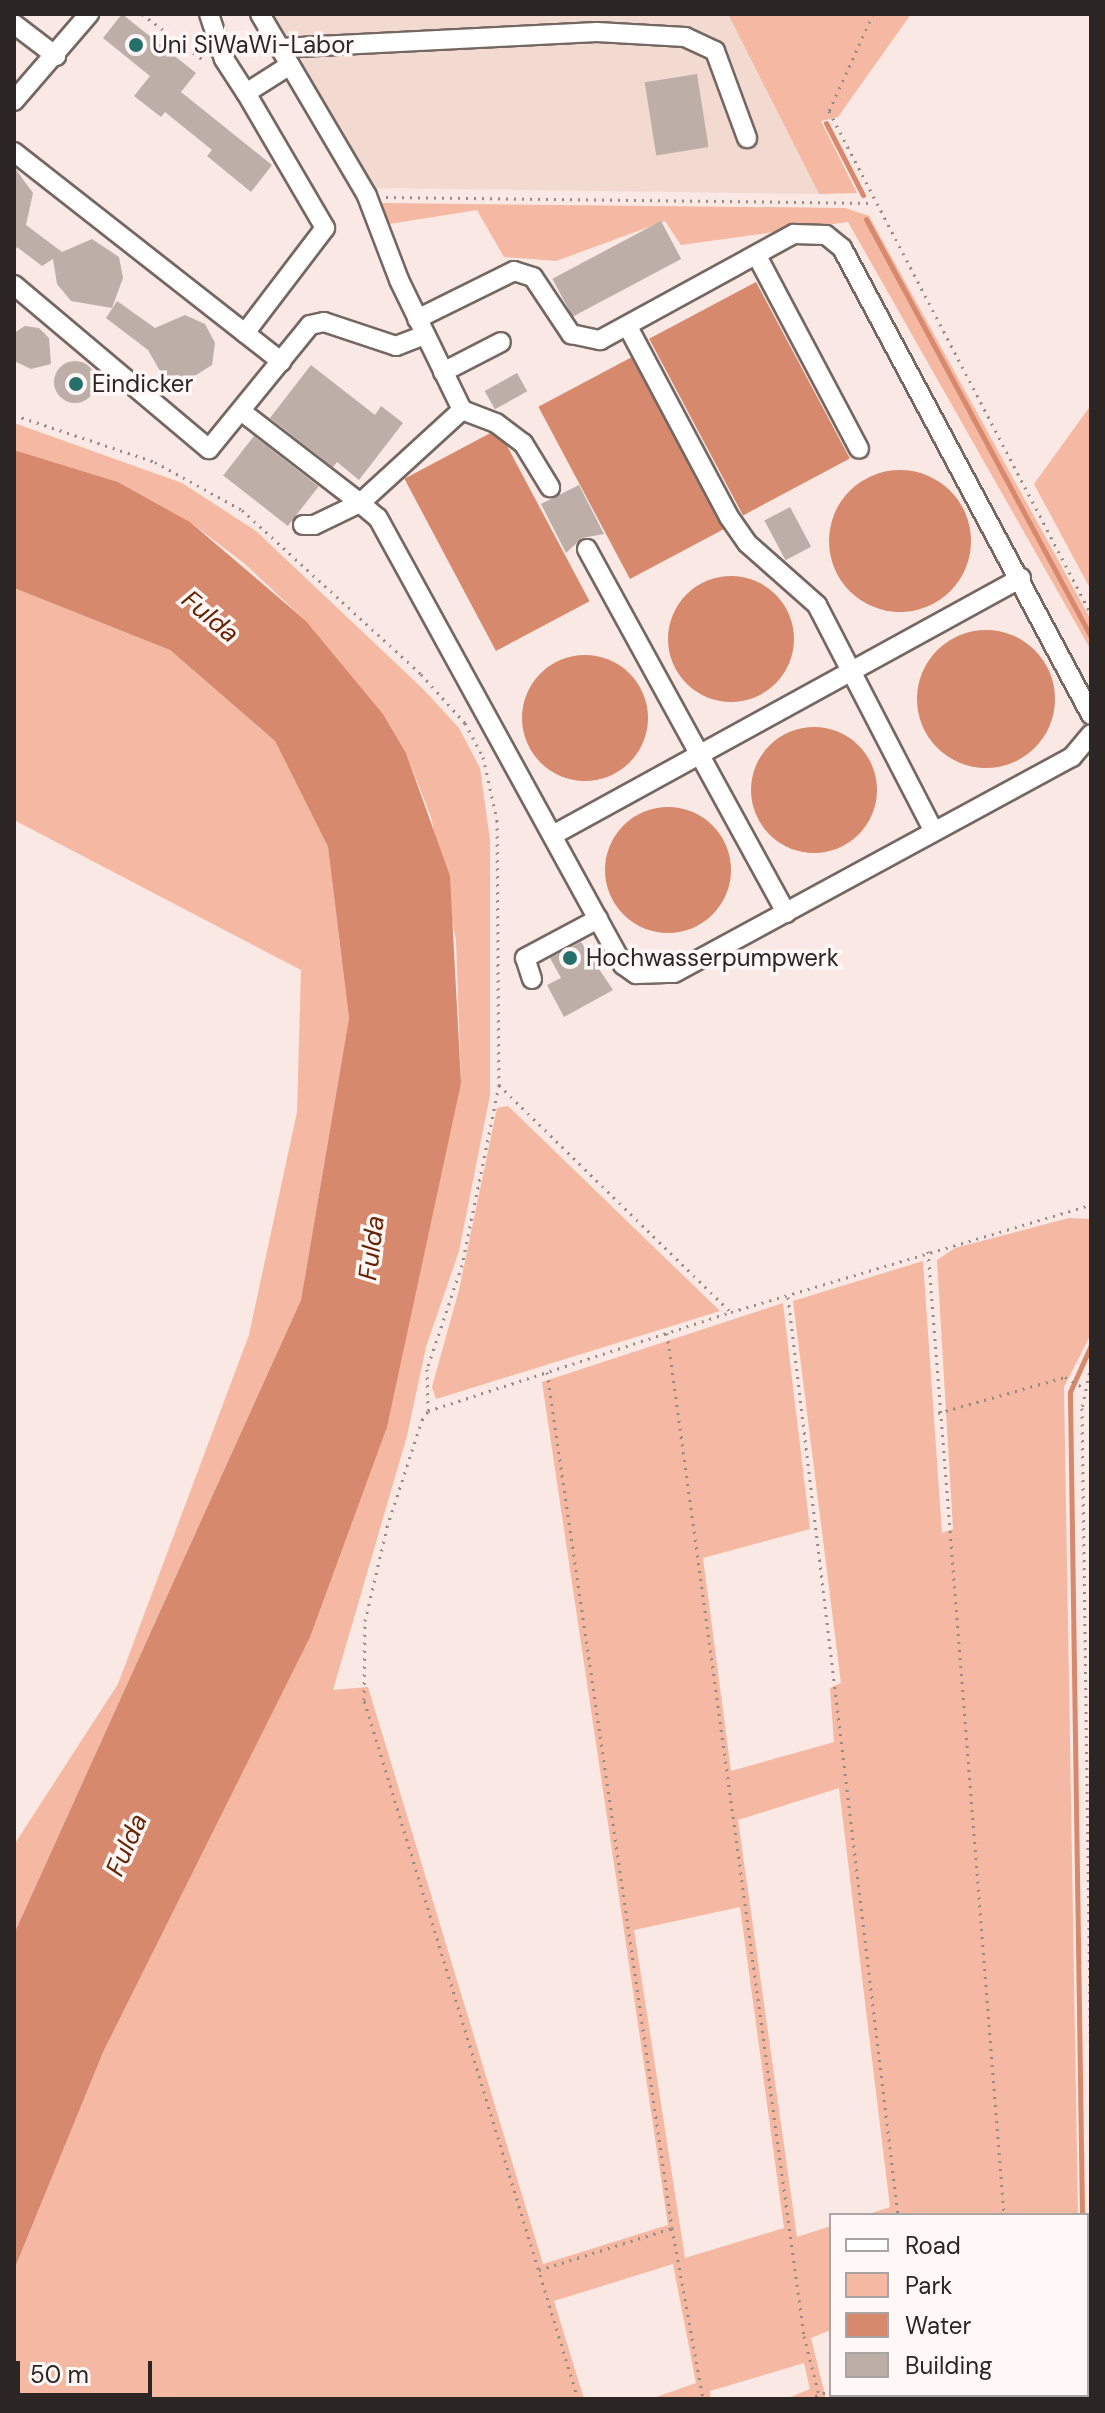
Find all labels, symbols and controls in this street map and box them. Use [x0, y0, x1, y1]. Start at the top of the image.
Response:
place label: Uni SiWaWi-Labor [152, 31, 354, 59]
marker: Uni SiWaWi-Labor [127, 36, 145, 54]
place label: Eindicker [92, 370, 193, 398]
marker: Eindicker [67, 375, 85, 393]
water label: Fulda [175, 584, 245, 650]
place label: Hochwasserpumpwerk [586, 944, 839, 972]
marker: Hochwasserpumpwerk [561, 949, 579, 967]
water label: Fulda [353, 1214, 391, 1282]
water label: Fulda [100, 1809, 154, 1881]
legend [829, 2213, 1089, 2397]
text: Road [905, 2230, 961, 2261]
text: Park [905, 2270, 952, 2301]
text: Water [905, 2310, 971, 2341]
scale bar [20, 2345, 156, 2395]
text: Building [905, 2350, 992, 2381]
text: 50 m [30, 2359, 89, 2390]

